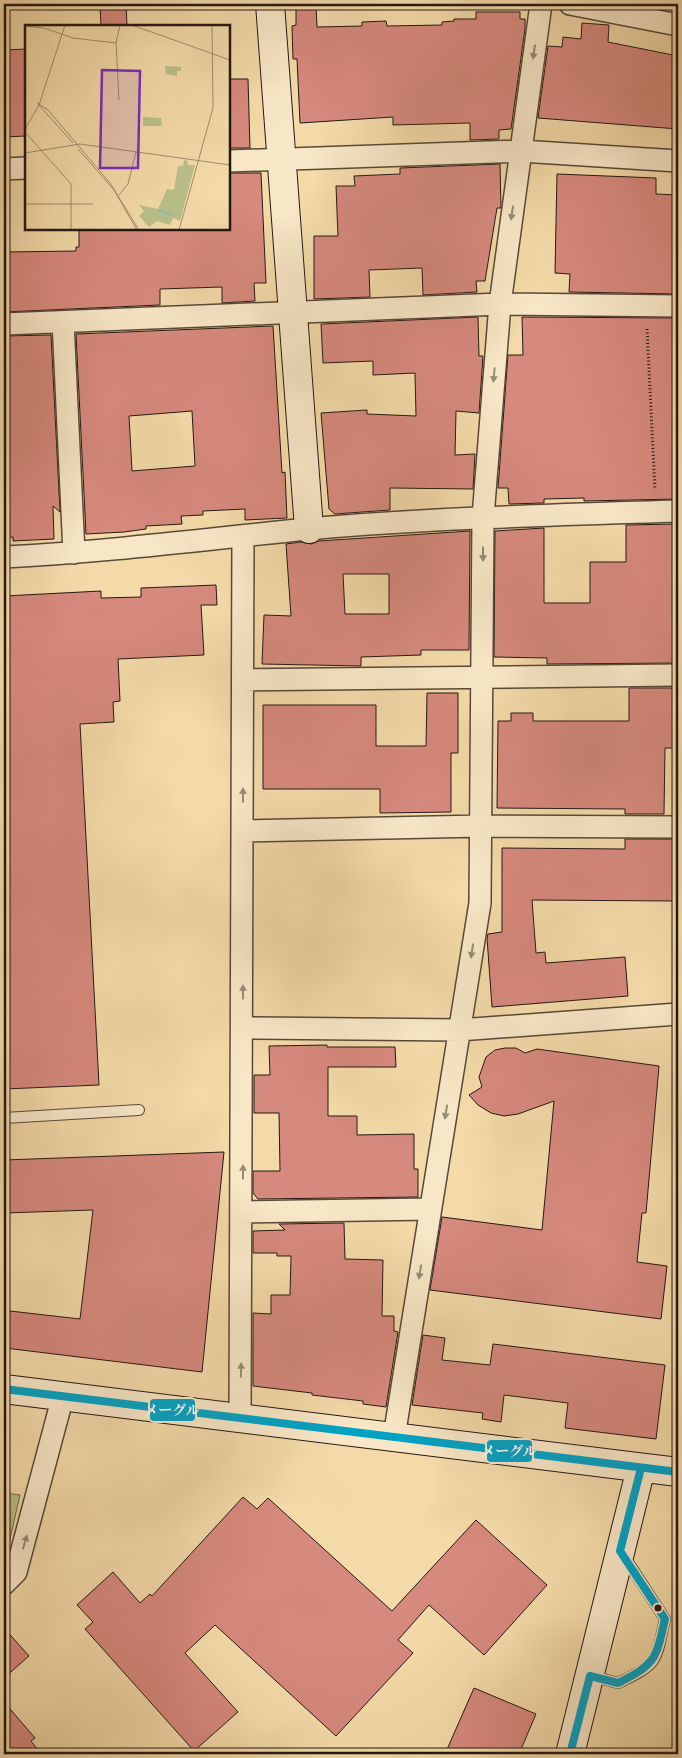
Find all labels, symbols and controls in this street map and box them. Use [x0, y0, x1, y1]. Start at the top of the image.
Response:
inset map [25, 25, 230, 230]
one-way arrow [530, 44, 538, 60]
one-way arrow [508, 205, 516, 221]
one-way arrow [490, 367, 498, 383]
one-way arrow [479, 546, 487, 562]
one-way arrow [239, 786, 247, 802]
one-way arrow [468, 944, 476, 960]
one-way arrow [239, 984, 247, 1000]
one-way arrow [441, 1104, 449, 1120]
one-way arrow [239, 1164, 247, 1180]
one-way arrow [416, 1265, 424, 1281]
one-way arrow [237, 1361, 245, 1377]
line badge: メーグル [149, 1398, 196, 1422]
text: メーグル [144, 1402, 200, 1419]
line badge: メーグル [486, 1439, 533, 1463]
text: メーグル [481, 1443, 537, 1460]
one-way arrow [21, 1534, 29, 1549]
unlabelled marker [653, 1603, 663, 1613]

